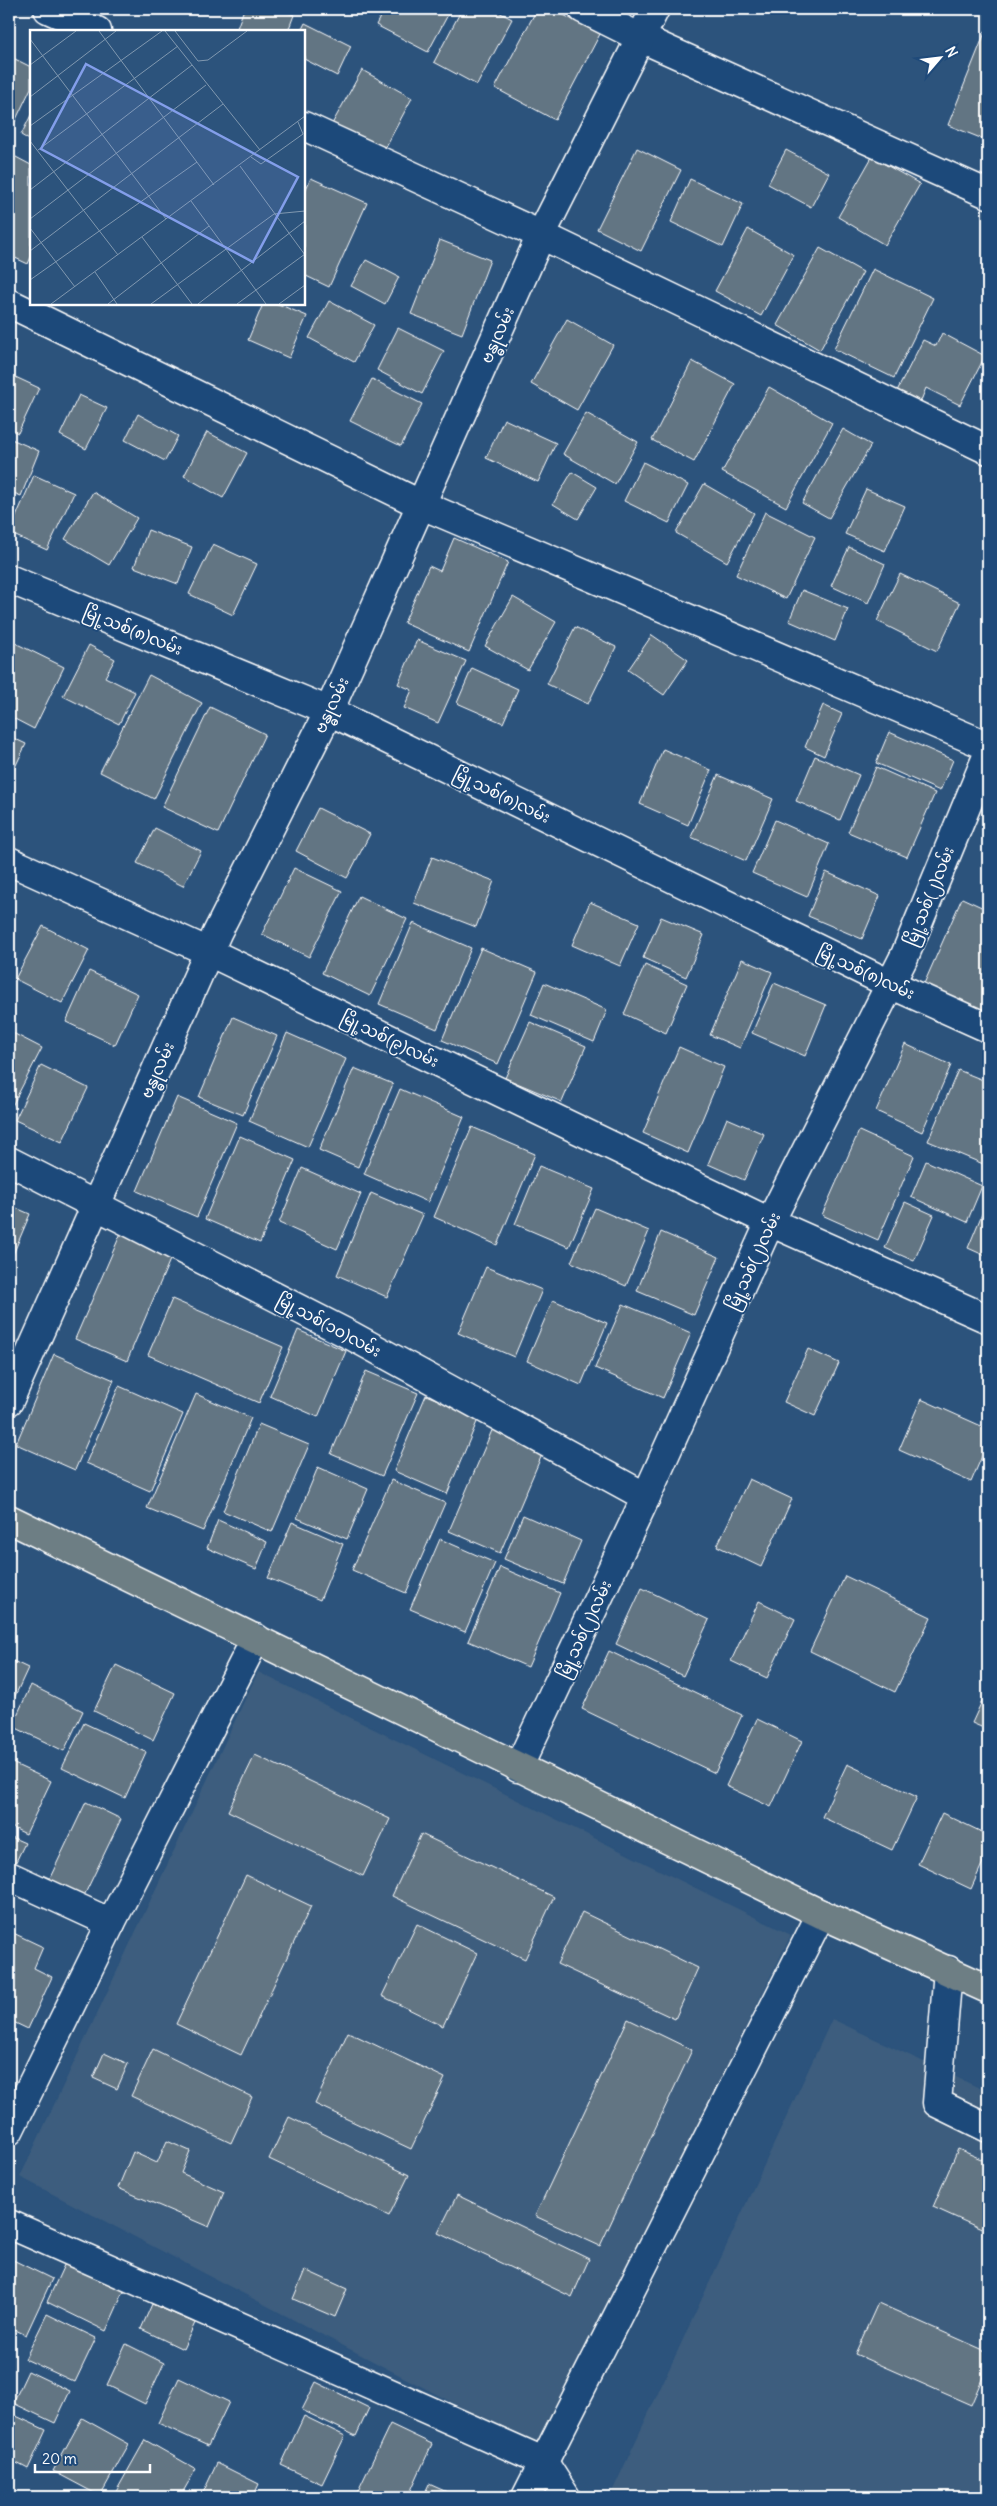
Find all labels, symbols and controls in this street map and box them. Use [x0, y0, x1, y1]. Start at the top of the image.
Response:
inset map [30, 30, 305, 305]
north arrow [914, 32, 964, 82]
text: N [941, 43, 962, 60]
street label: ဗန္ဓုလမ်း [475, 303, 522, 368]
street label: မြို့သစ်(၈)လမ်း [79, 600, 186, 663]
street label: ဗန္ဓုလမ်း [308, 673, 357, 738]
street label: မြို့သစ်(၈)လမ်း [449, 762, 554, 831]
street label: မြို့သစ်(၂)လမ်း [899, 843, 962, 950]
street label: မြို့သစ်(၈)လမ်း [812, 940, 918, 1007]
street label: မြို့သစ်(၉)လမ်း [336, 1006, 443, 1075]
street label: ဗန္ဓုလမ်း [135, 1038, 182, 1103]
street label: မြို့သစ်(၂)လမ်း [721, 1208, 788, 1315]
street label: မြို့သစ်(၁၀)လမ်း [272, 1288, 385, 1364]
street label: မြို့သစ်(၂)လမ်း [552, 1576, 619, 1683]
scale bar [35, 2441, 150, 2473]
text: 20 m [42, 2449, 77, 2468]

